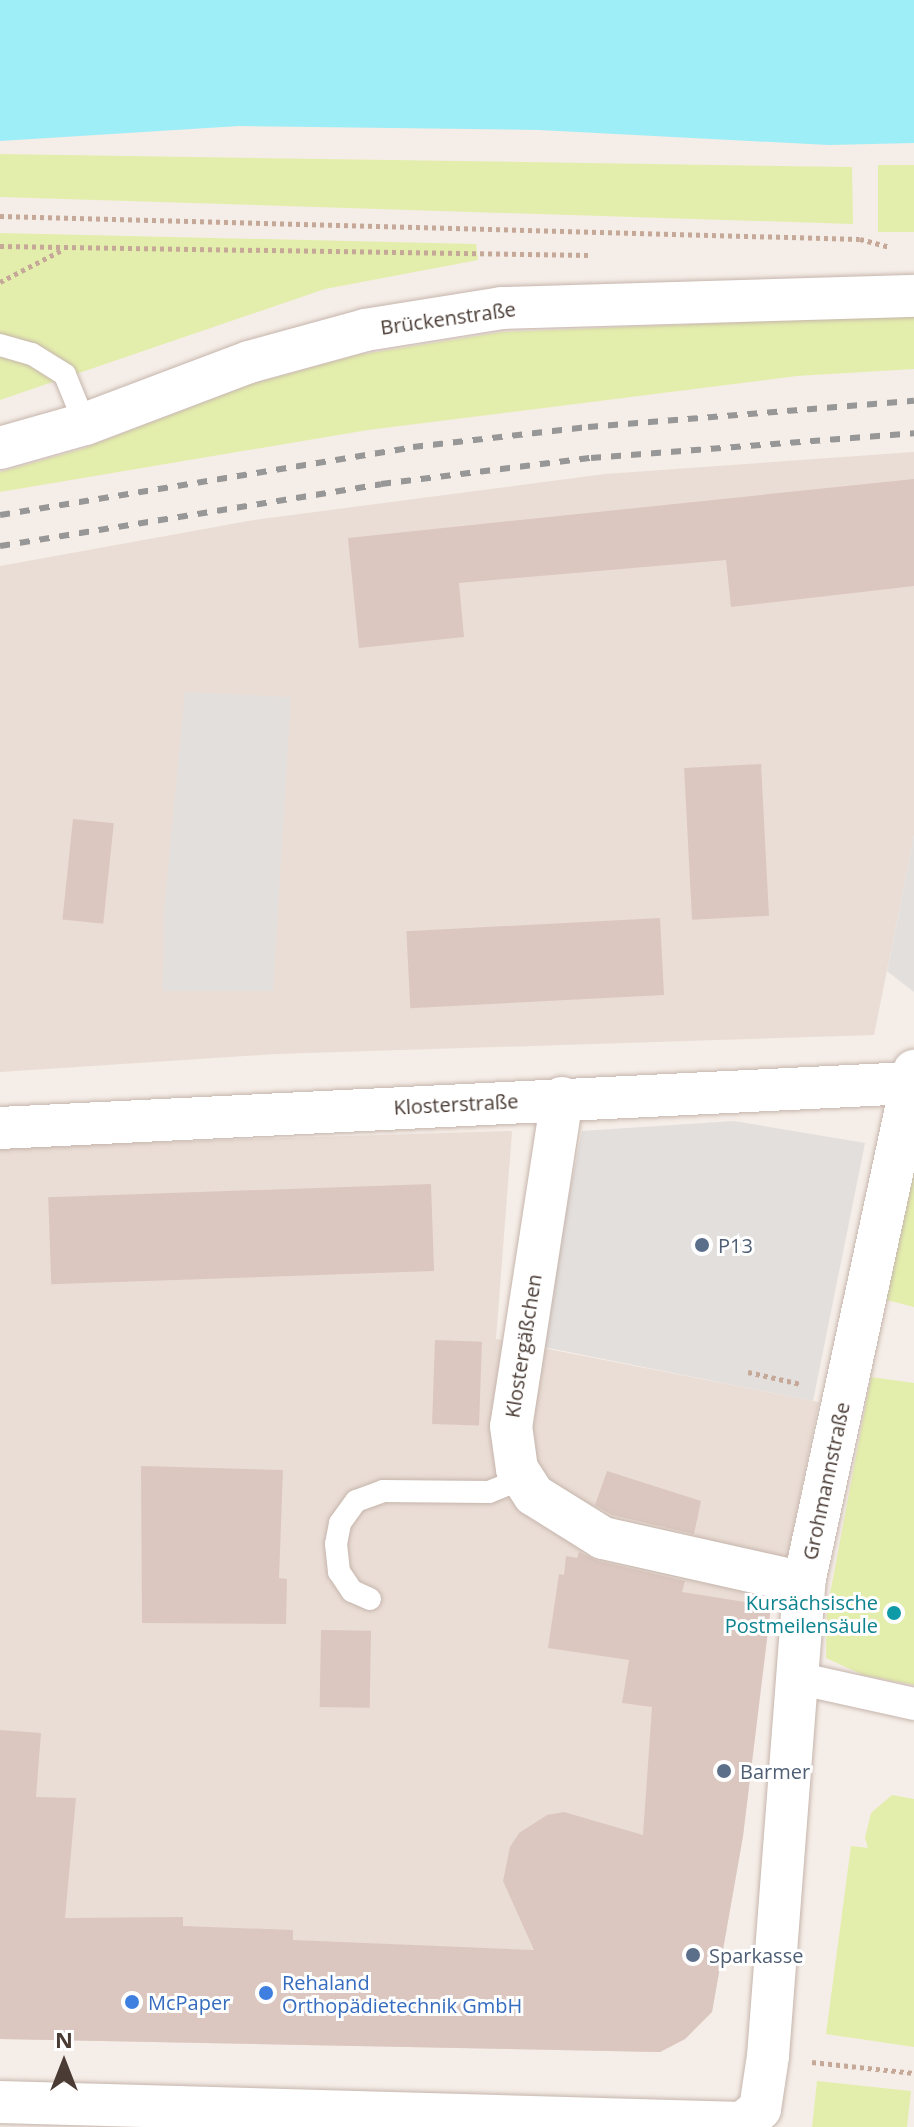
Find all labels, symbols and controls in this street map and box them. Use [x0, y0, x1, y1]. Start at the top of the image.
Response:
street label: Brückenstraße [379, 297, 517, 339]
street label: Klosterstraße [393, 1089, 519, 1119]
place label: P13 [718, 1233, 753, 1257]
marker: P13 [693, 1236, 711, 1254]
street label: Klostergäßchen [500, 1272, 546, 1420]
street label: Grohmannstraße [798, 1400, 854, 1562]
place label: Kursächsische Postmeilensäule [725, 1590, 878, 1637]
marker: Kursächsische Postmeilensäule [885, 1604, 903, 1622]
place label: Barmer [740, 1759, 810, 1783]
marker: Barmer [715, 1762, 733, 1780]
place label: Sparkasse [709, 1943, 803, 1967]
marker: Sparkasse [684, 1946, 702, 1964]
place label: Rehaland Orthopädietechnik GmbH [282, 1970, 522, 2017]
marker: Rehaland Orthopädietechnik GmbH [257, 1984, 275, 2002]
place label: McPaper [148, 1990, 230, 2014]
marker: McPaper [123, 1993, 141, 2011]
north arrow [24, 2023, 104, 2103]
text: N [55, 2024, 73, 2054]

